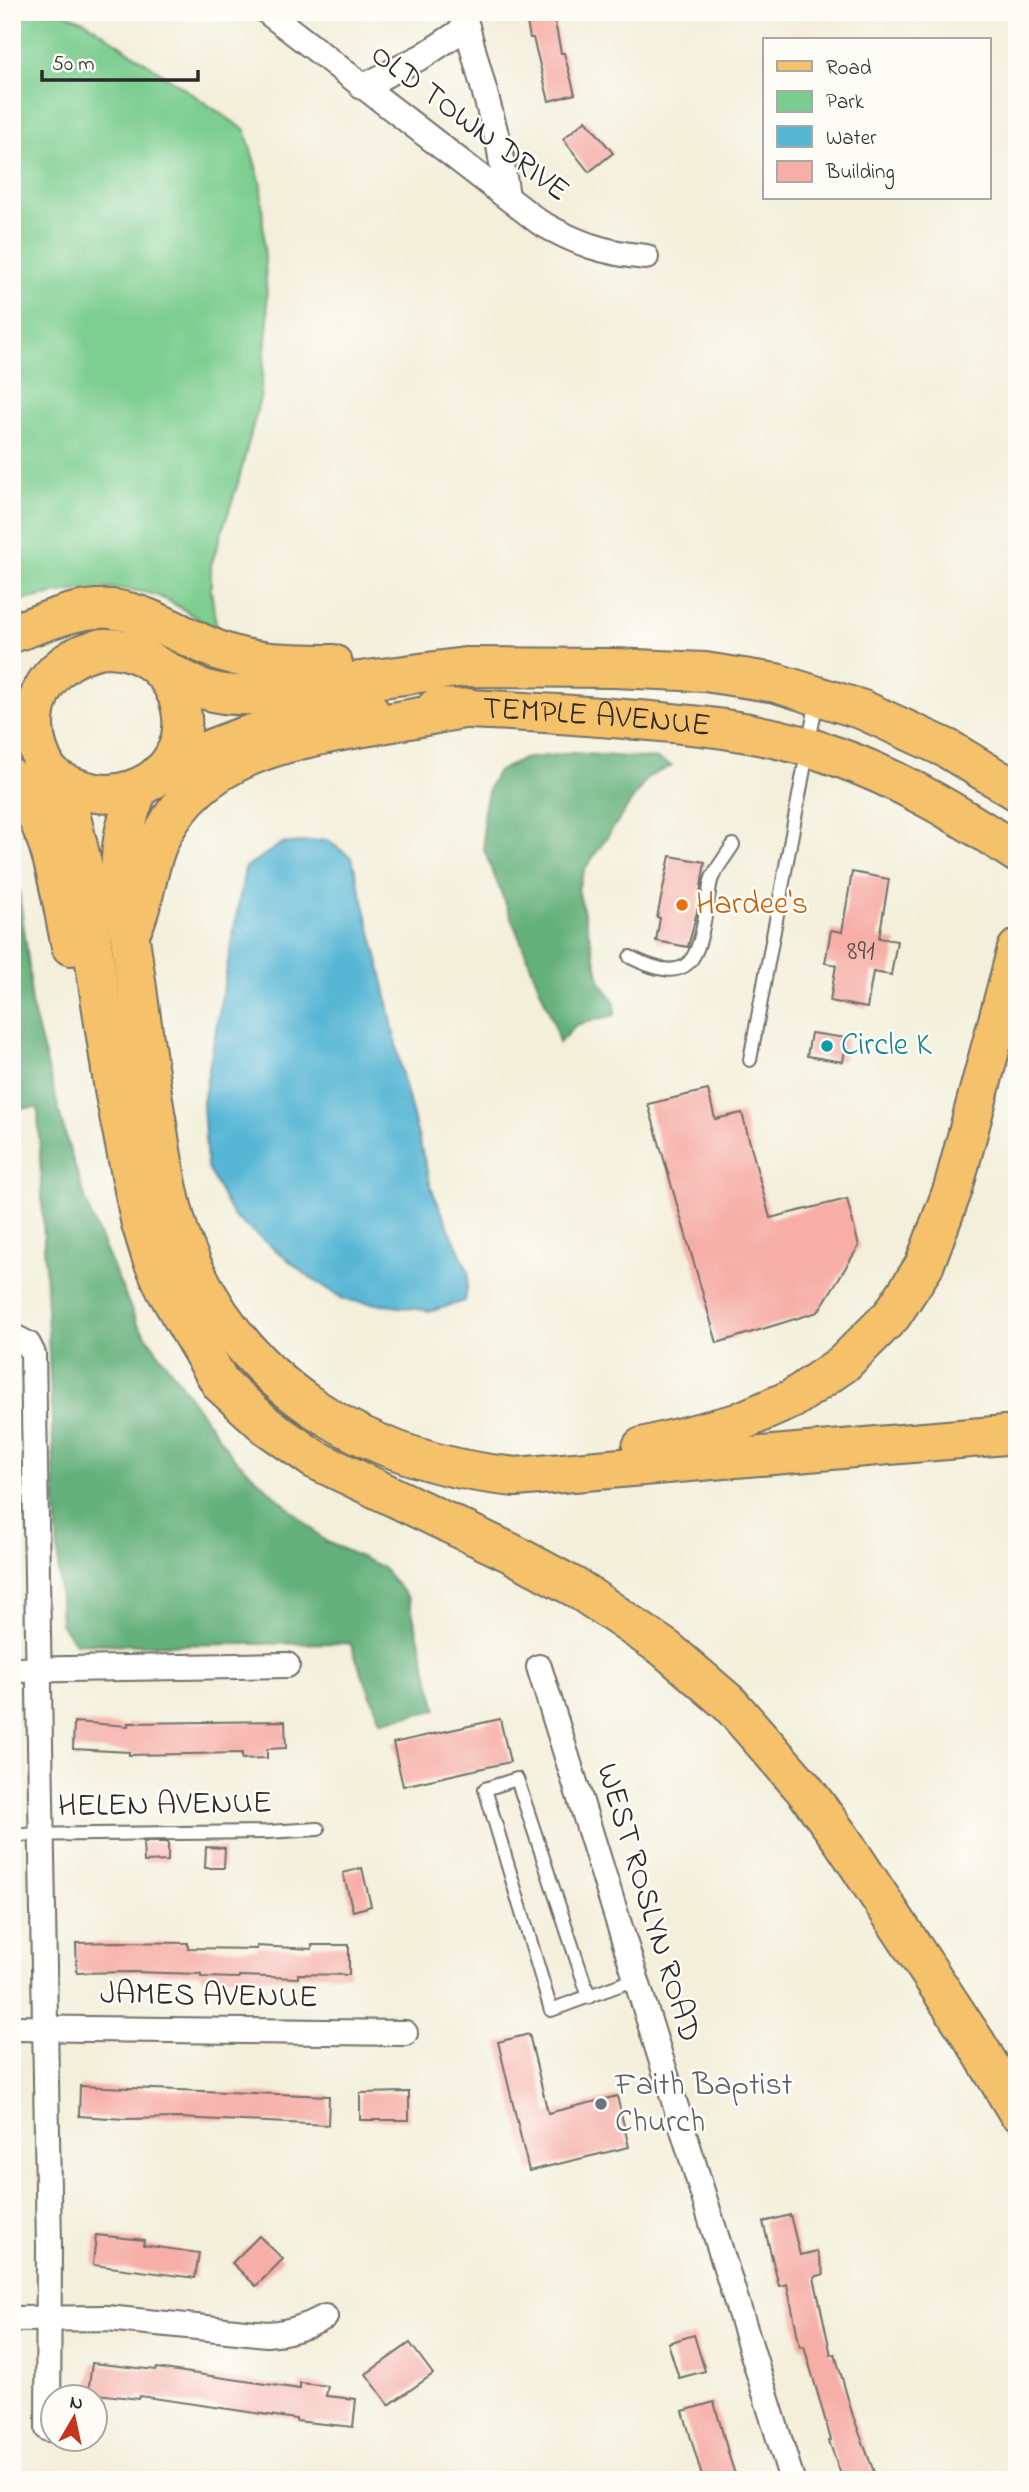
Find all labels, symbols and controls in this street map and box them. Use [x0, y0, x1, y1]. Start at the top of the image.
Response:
street label: OLD TOWN DRIVE [359, 33, 579, 215]
scale bar [42, 38, 198, 82]
legend [763, 38, 990, 200]
text: 50 m [52, 50, 95, 80]
text: Road [826, 54, 872, 84]
text: Park [826, 88, 865, 118]
text: Water [826, 124, 877, 154]
text: Building [825, 158, 895, 190]
street label: TEMPLE AVENUE [482, 686, 713, 750]
place label: Hardee's [696, 882, 808, 929]
marker: Hardee's [674, 897, 690, 913]
house number: 891 [847, 932, 875, 973]
place label: Circle K [841, 1023, 932, 1070]
marker: Circle K [819, 1038, 835, 1054]
street label: WEST ROSLYN ROAD [582, 1758, 712, 2048]
street label: HELEN AVENUE [58, 1781, 272, 1831]
street label: JAMES AVENUE [100, 1972, 318, 2022]
place label: Faith Baptist Church [614, 2063, 793, 2147]
marker: Faith Baptist Church [593, 2096, 609, 2112]
north arrow [38, 2384, 108, 2454]
text: N [68, 2389, 85, 2418]

